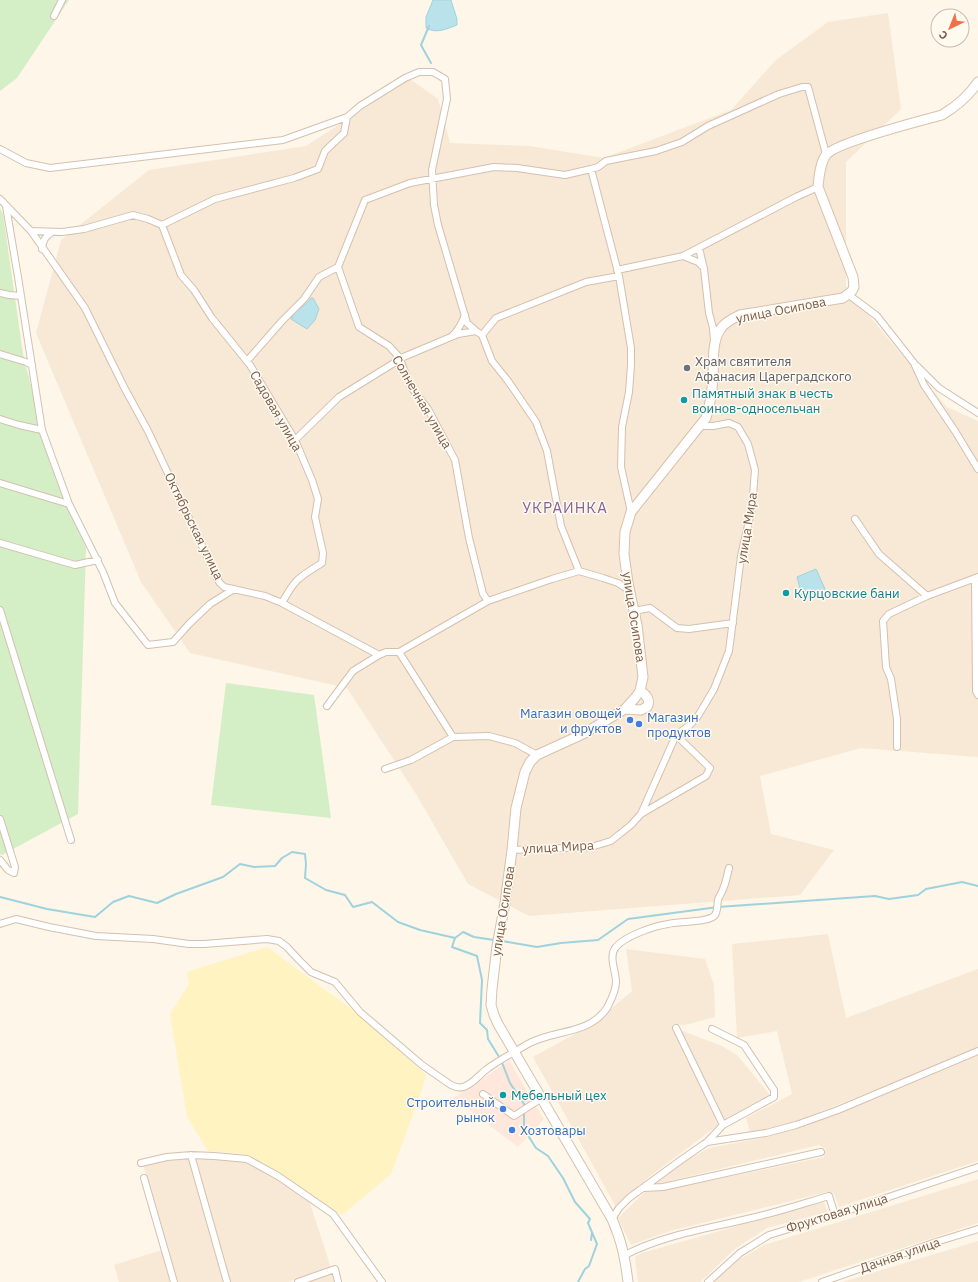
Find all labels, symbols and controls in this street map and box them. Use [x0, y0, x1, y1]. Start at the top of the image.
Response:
north arrow [930, 8, 970, 48]
text: С [936, 28, 951, 43]
street label: улица Осипова [735, 293, 828, 327]
street label: Солнечная улица [388, 352, 456, 452]
place label: Храм святителя Афанасия Цареградского [695, 353, 852, 385]
marker: Храм святителя Афанасия Цареградского [682, 363, 692, 373]
street label: Садовая улица [246, 368, 306, 454]
place label: Памятный знак в честь воинов-односельчан [692, 385, 833, 417]
marker: Памятный знак в честь воинов-односельчан [679, 395, 689, 405]
street label: Октябрьская улица [161, 469, 227, 583]
street label: улица Мира [733, 491, 761, 565]
district label: УКРАИНКА [522, 498, 608, 517]
street label: улица Осипова [618, 571, 650, 663]
place label: Курцовские бани [794, 585, 900, 602]
marker: Курцовские бани [781, 588, 791, 598]
place label: Магазин овощей и фруктов [520, 705, 622, 737]
place label: Магазин продуктов [647, 709, 711, 741]
marker: Магазин овощей и фруктов [625, 715, 635, 725]
marker: Магазин продуктов [634, 719, 644, 729]
street label: улица Мира [522, 837, 594, 857]
street label: улица Осипова [487, 865, 519, 957]
place label: Мебельный цех [511, 1087, 607, 1104]
marker: Мебельный цех [498, 1090, 508, 1100]
place label: Строительный рынок [406, 1094, 495, 1126]
marker: Строительный рынок [498, 1104, 508, 1114]
place label: Хозтовары [520, 1122, 586, 1139]
marker: Хозтовары [507, 1125, 517, 1135]
street label: Фруктовая улица [784, 1189, 890, 1237]
street label: Дачная улица [858, 1233, 942, 1277]

